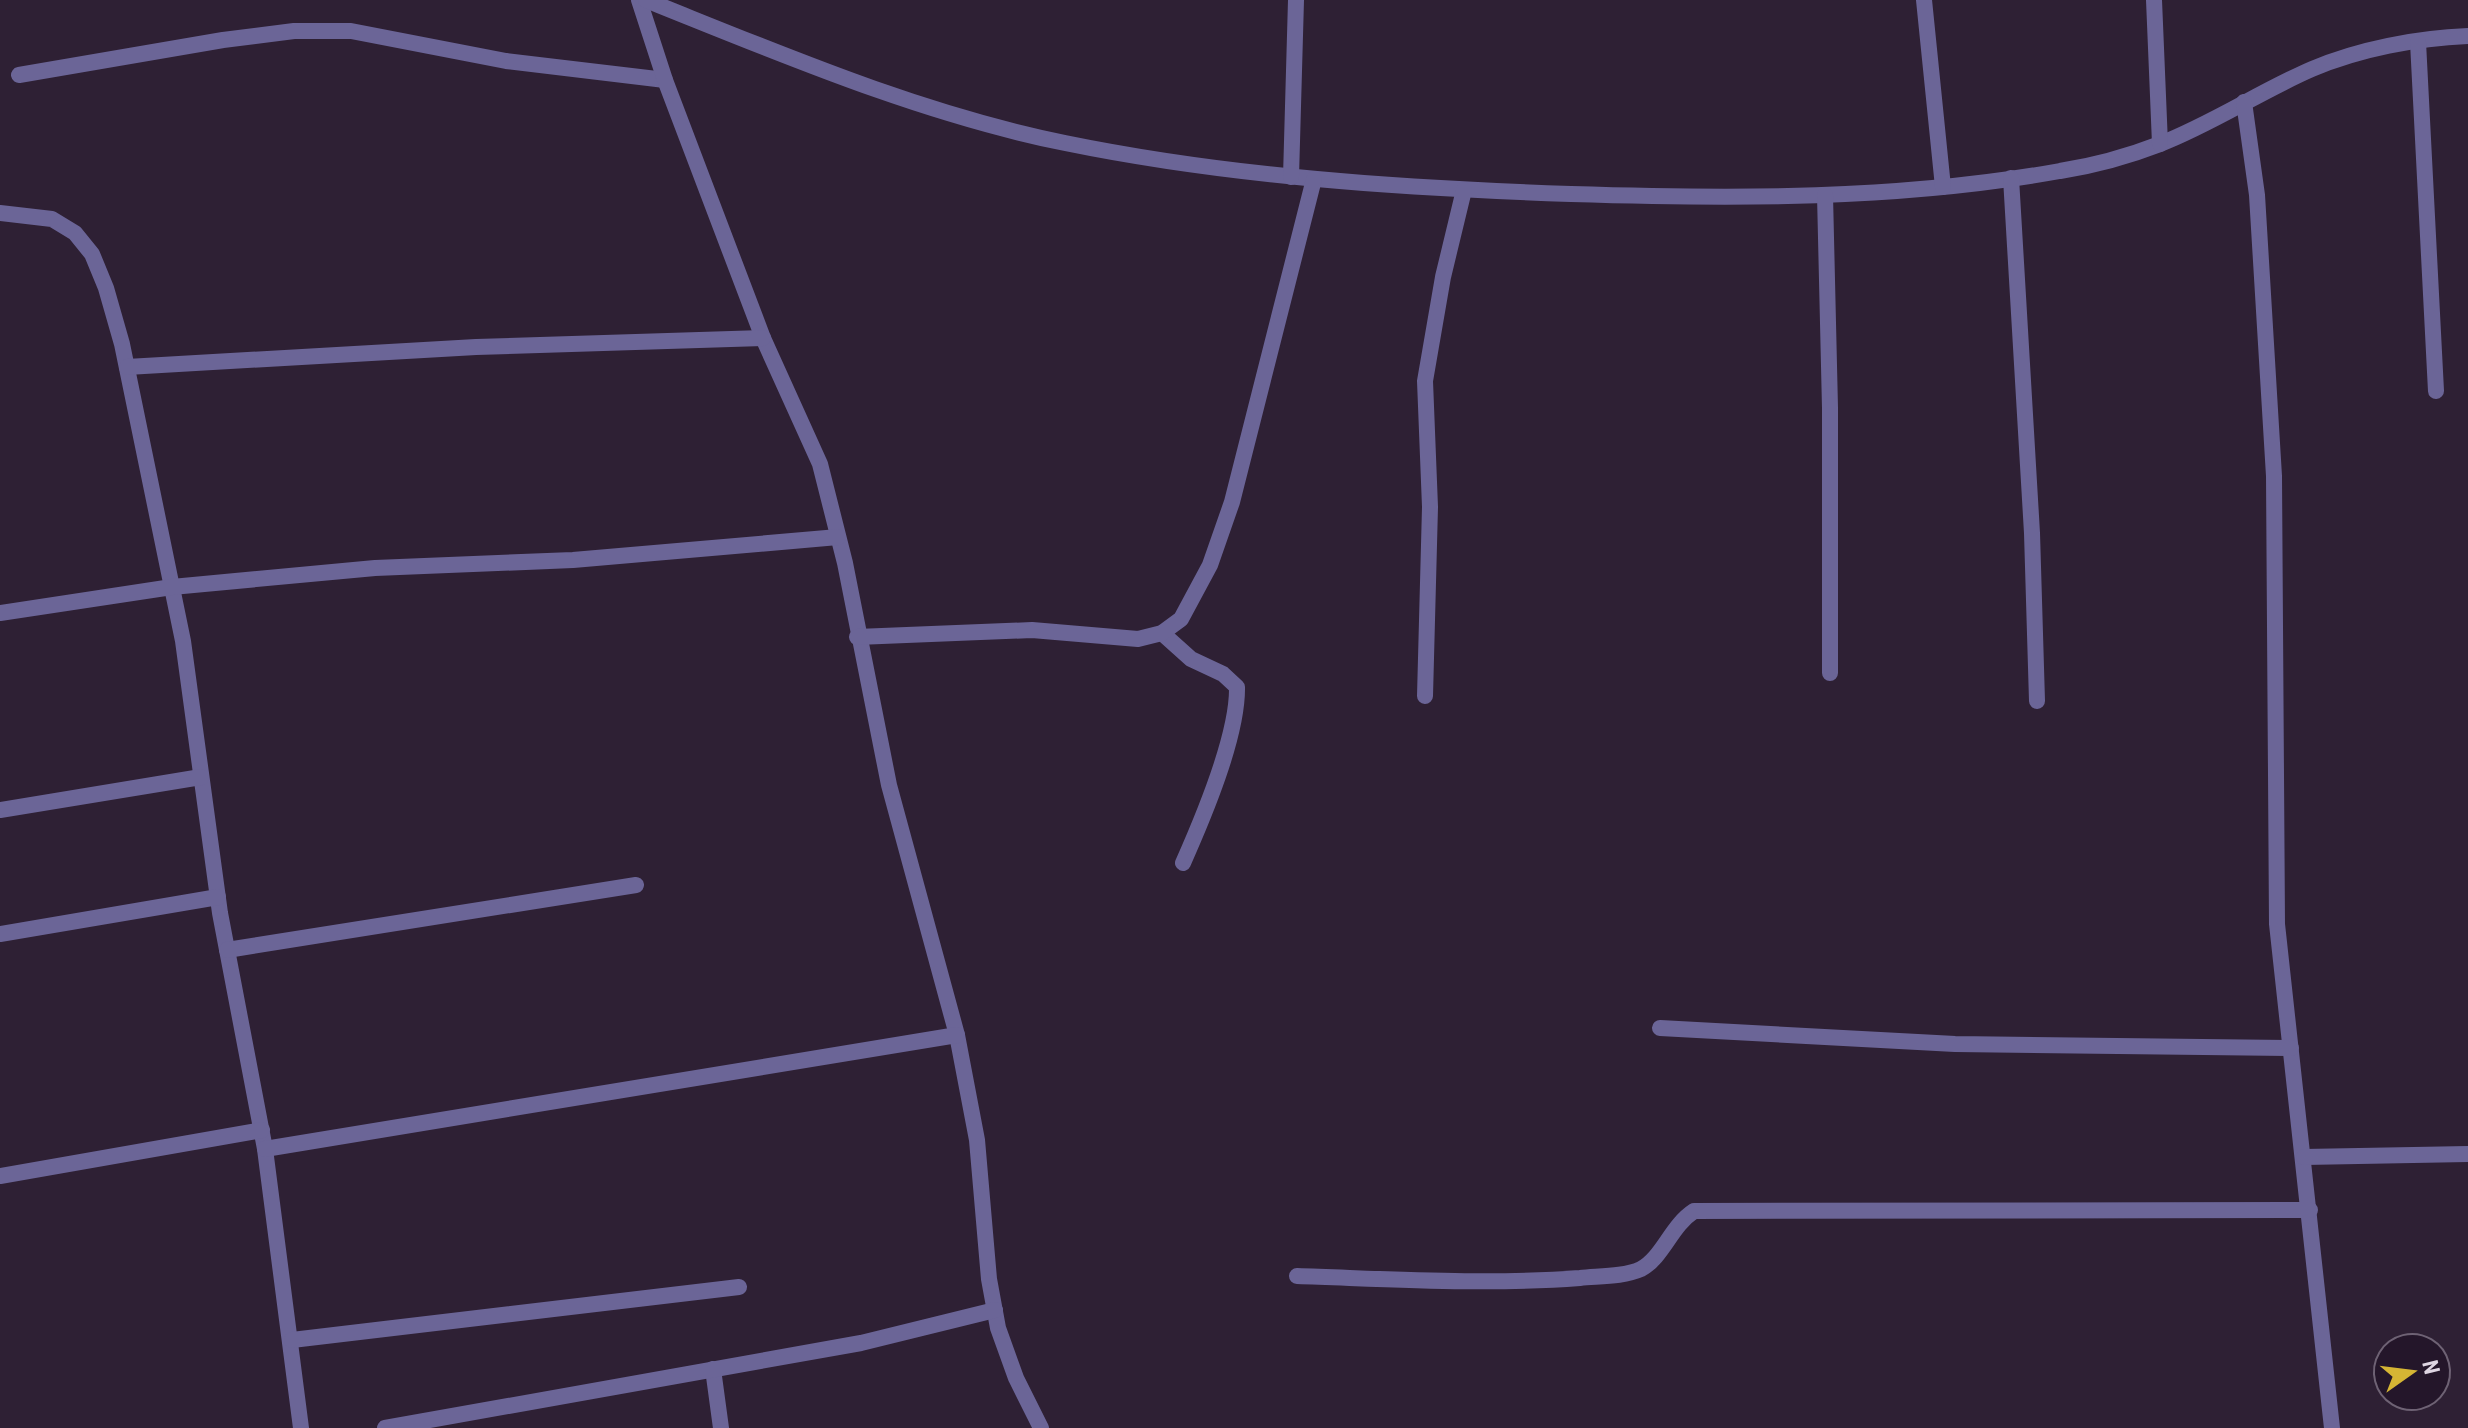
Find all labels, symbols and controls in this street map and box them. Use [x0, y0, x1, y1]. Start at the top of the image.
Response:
north arrow [2372, 1332, 2452, 1412]
text: N [2417, 1358, 2445, 1377]

